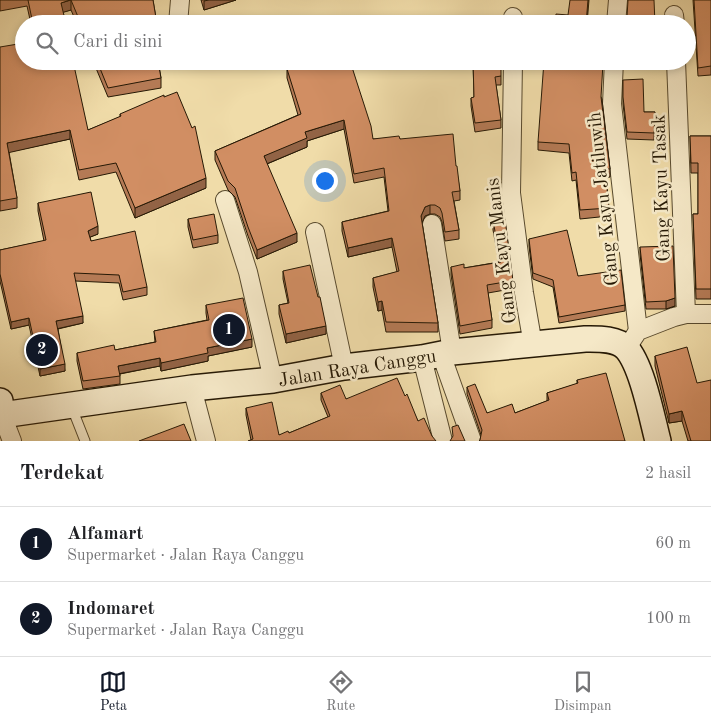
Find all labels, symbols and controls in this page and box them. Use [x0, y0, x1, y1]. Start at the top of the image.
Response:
search box [15, 15, 696, 70]
icon: search [33, 29, 61, 57]
text: Cari di sini [73, 33, 163, 52]
street label: Gang Kayu Jatiluwih [586, 111, 623, 287]
street label: Gang Kayu Tasak [650, 114, 675, 262]
your location [312, 168, 338, 194]
street label: Gang Kayu Manis [484, 177, 521, 325]
pin: 1 [213, 311, 245, 349]
pin: 2 [26, 331, 58, 369]
street label: Jalan Raya Canggu [277, 348, 438, 391]
text: Terdekat [20, 463, 104, 484]
text: 2 hasil [645, 466, 691, 482]
text: Alfamart [67, 525, 144, 544]
text: 1 [31, 536, 41, 552]
text: 60 m [655, 536, 691, 552]
text: Supermarket · Jalan Raya Canggu [67, 548, 304, 564]
text: Indomaret [67, 600, 155, 619]
text: 2 [31, 611, 41, 627]
text: 100 m [646, 611, 691, 627]
text: Supermarket · Jalan Raya Canggu [67, 623, 304, 639]
tab: Peta [99, 668, 127, 715]
tab: Rute [326, 668, 355, 715]
tab: Disimpan [554, 668, 612, 715]

